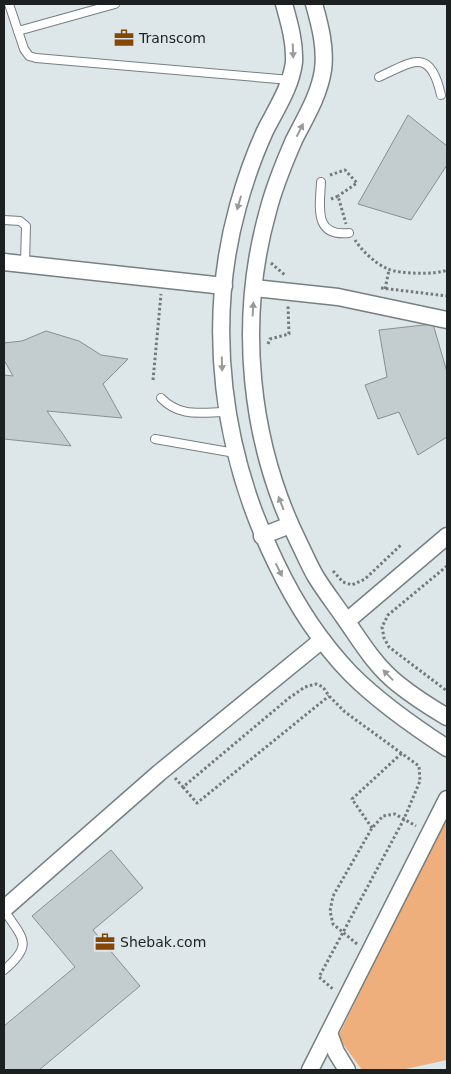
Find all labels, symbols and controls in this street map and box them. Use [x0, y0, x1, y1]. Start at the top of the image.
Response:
office icon: Transcom [113, 27, 135, 49]
place label: Transcom [138, 30, 206, 46]
one-way arrow [290, 44, 298, 60]
one-way arrow [296, 123, 304, 137]
one-way arrow [235, 196, 243, 211]
one-way arrow [249, 301, 257, 317]
one-way arrow [219, 356, 227, 372]
one-way arrow [277, 495, 285, 510]
one-way arrow [275, 562, 283, 577]
one-way arrow [382, 669, 394, 681]
office icon: Shebak.com [94, 931, 116, 953]
place label: Shebak.com [120, 934, 206, 950]

